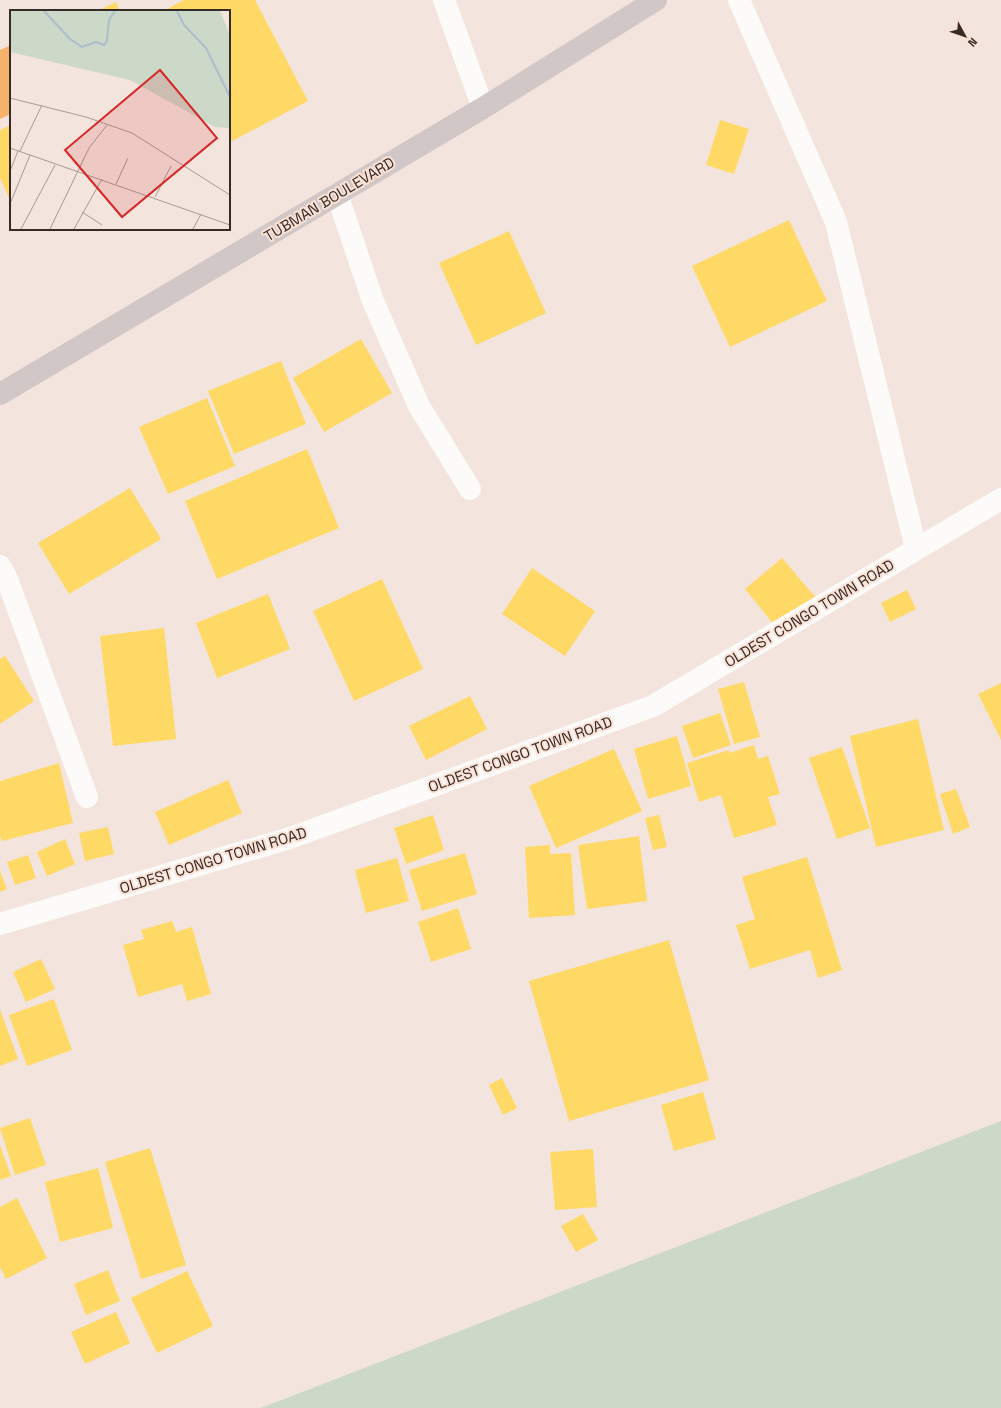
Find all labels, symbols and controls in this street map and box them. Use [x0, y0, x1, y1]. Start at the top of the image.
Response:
inset map [10, 10, 230, 230]
north arrow [945, 16, 985, 56]
text: N [965, 35, 980, 50]
street label: TUBMAN BOULEVARD [260, 152, 398, 245]
street label: OLDEST CONGO TOWN ROAD [721, 555, 897, 671]
street label: OLDEST CONGO TOWN ROAD [425, 712, 615, 796]
street label: OLDEST CONGO TOWN ROAD [117, 822, 309, 898]

